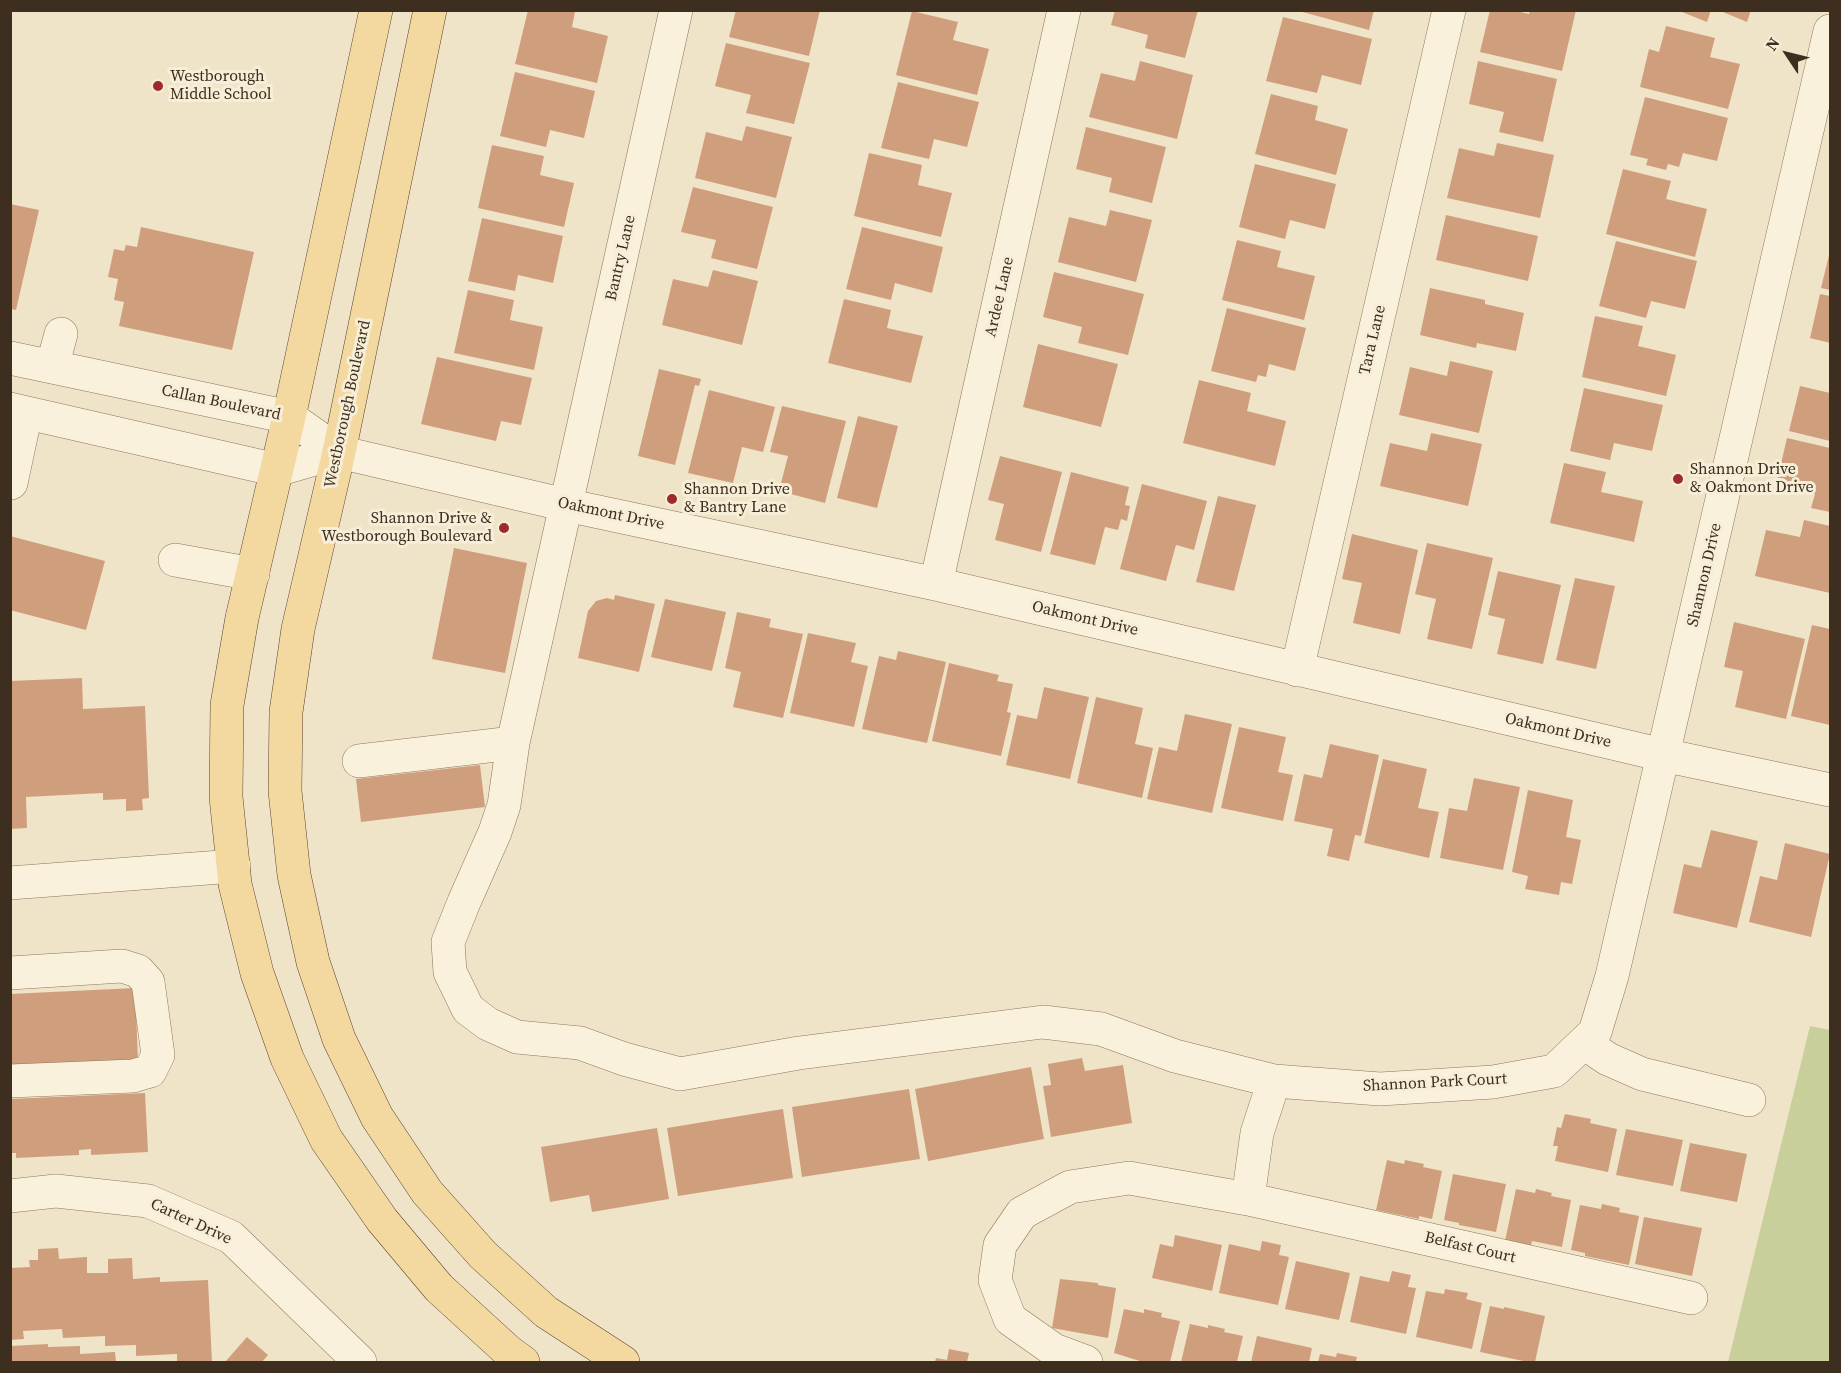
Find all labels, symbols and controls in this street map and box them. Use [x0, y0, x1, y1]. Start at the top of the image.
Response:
north arrow [1757, 24, 1817, 84]
text: N [1760, 33, 1785, 55]
place label: Westborough Middle School [170, 67, 272, 105]
marker: Westborough Middle School [151, 79, 165, 93]
street label: Bantry Lane [602, 213, 640, 303]
street label: Ardee Lane [981, 255, 1019, 339]
street label: Tara Lane [1356, 303, 1390, 377]
street label: Westborough Boulevard [321, 318, 375, 490]
street label: Callan Boulevard [160, 381, 282, 425]
place label: Shannon Drive & Oakmont Drive [1690, 460, 1814, 498]
marker: Shannon Drive & Oakmont Drive [1671, 472, 1685, 486]
place label: Shannon Drive & Bantry Lane [684, 480, 790, 518]
marker: Shannon Drive & Bantry Lane [665, 492, 679, 506]
street label: Oakmont Drive [556, 493, 666, 535]
place label: Shannon Drive & Westborough Boulevard [321, 509, 492, 547]
marker: Shannon Drive & Westborough Boulevard [497, 521, 511, 535]
street label: Shannon Drive [1684, 521, 1726, 629]
street label: Oakmont Drive [1030, 597, 1140, 641]
street label: Oakmont Drive [1503, 709, 1613, 753]
street label: Shannon Park Court [1363, 1070, 1507, 1096]
street label: Carter Drive [147, 1195, 235, 1249]
street label: Belfast Court [1423, 1228, 1517, 1268]

